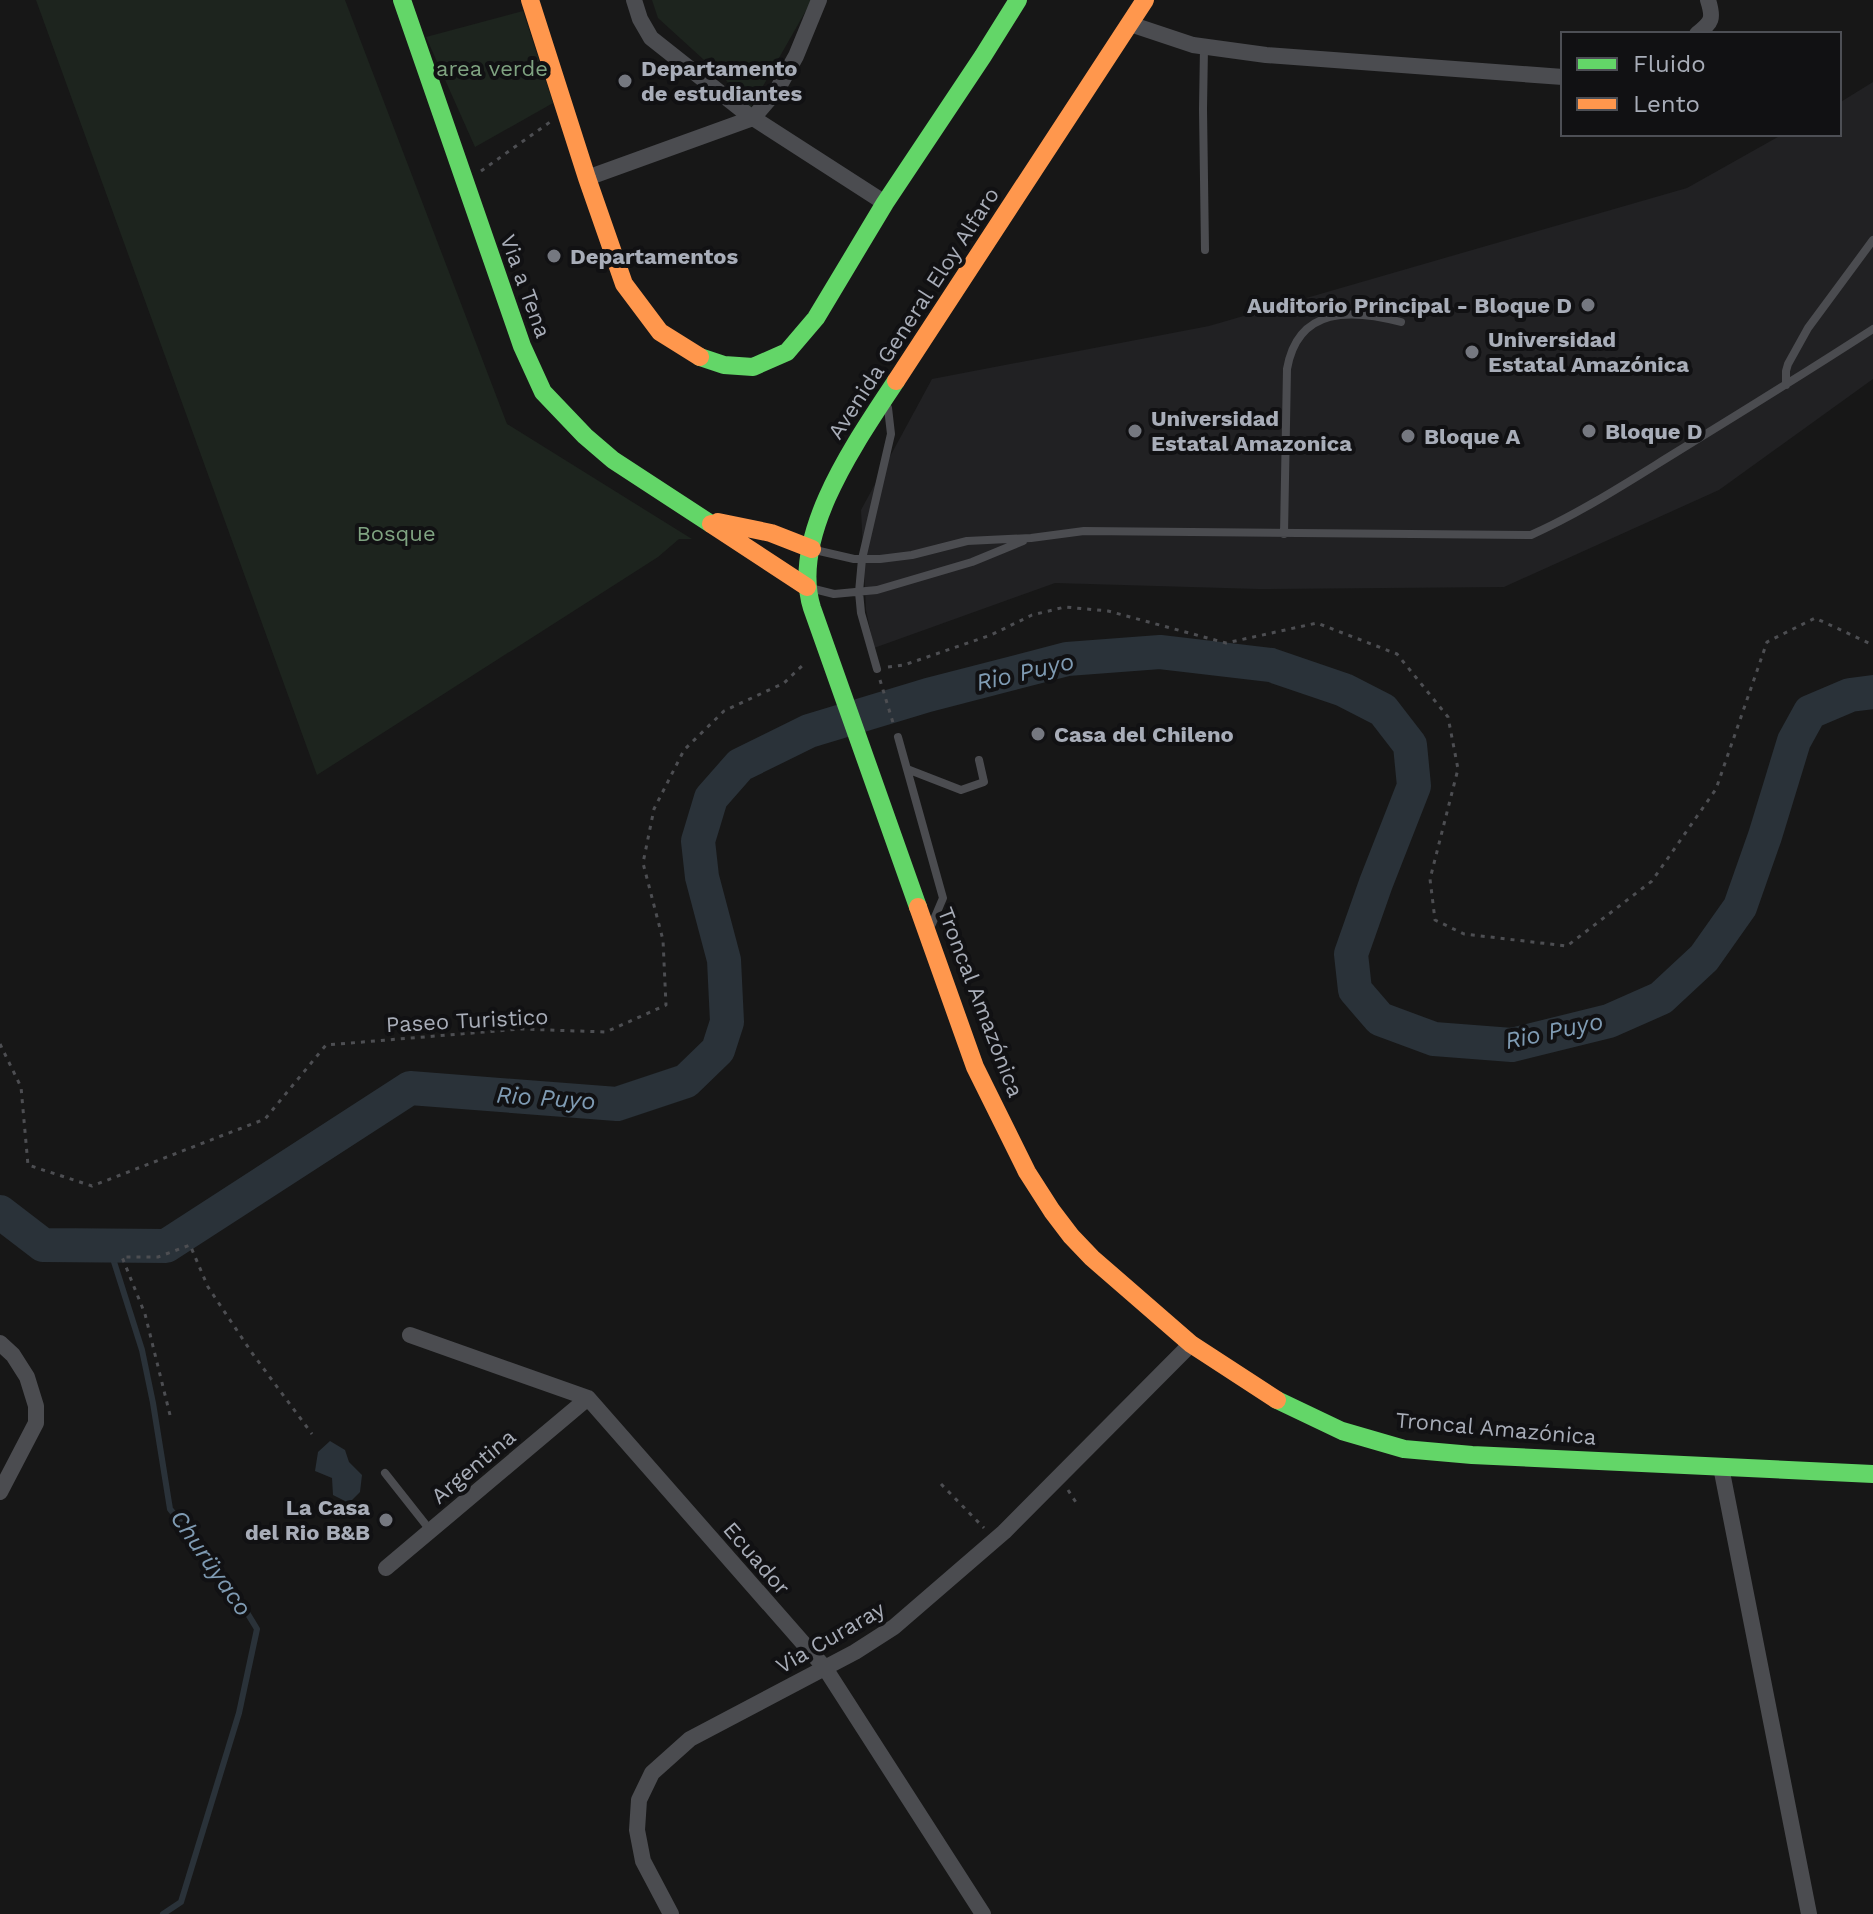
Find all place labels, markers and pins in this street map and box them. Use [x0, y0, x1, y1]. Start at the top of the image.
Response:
place label: Departamento de estudiantes [641, 56, 802, 106]
marker: Departamento de estudiantes [616, 72, 634, 90]
place label: Departamentos [570, 244, 739, 269]
marker: Departamentos [545, 247, 563, 265]
place label: Auditorio Principal - Bloque D [1247, 293, 1572, 318]
marker: Auditorio Principal - Bloque D [1579, 296, 1597, 314]
place label: Universidad Estatal Amazónica [1488, 327, 1689, 377]
marker: Universidad Estatal Amazónica [1463, 343, 1481, 361]
place label: Universidad Estatal Amazonica [1151, 406, 1352, 456]
place label: Bloque D [1605, 419, 1703, 444]
marker: Universidad Estatal Amazonica [1126, 422, 1144, 440]
marker: Bloque D [1580, 422, 1598, 440]
place label: Bloque A [1424, 424, 1520, 449]
marker: Bloque A [1399, 427, 1417, 445]
place label: Casa del Chileno [1054, 722, 1234, 747]
marker: Casa del Chileno [1029, 725, 1047, 743]
place label: La Casa del Rio B&B [245, 1495, 370, 1545]
marker: La Casa del Rio B&B [377, 1511, 395, 1529]

